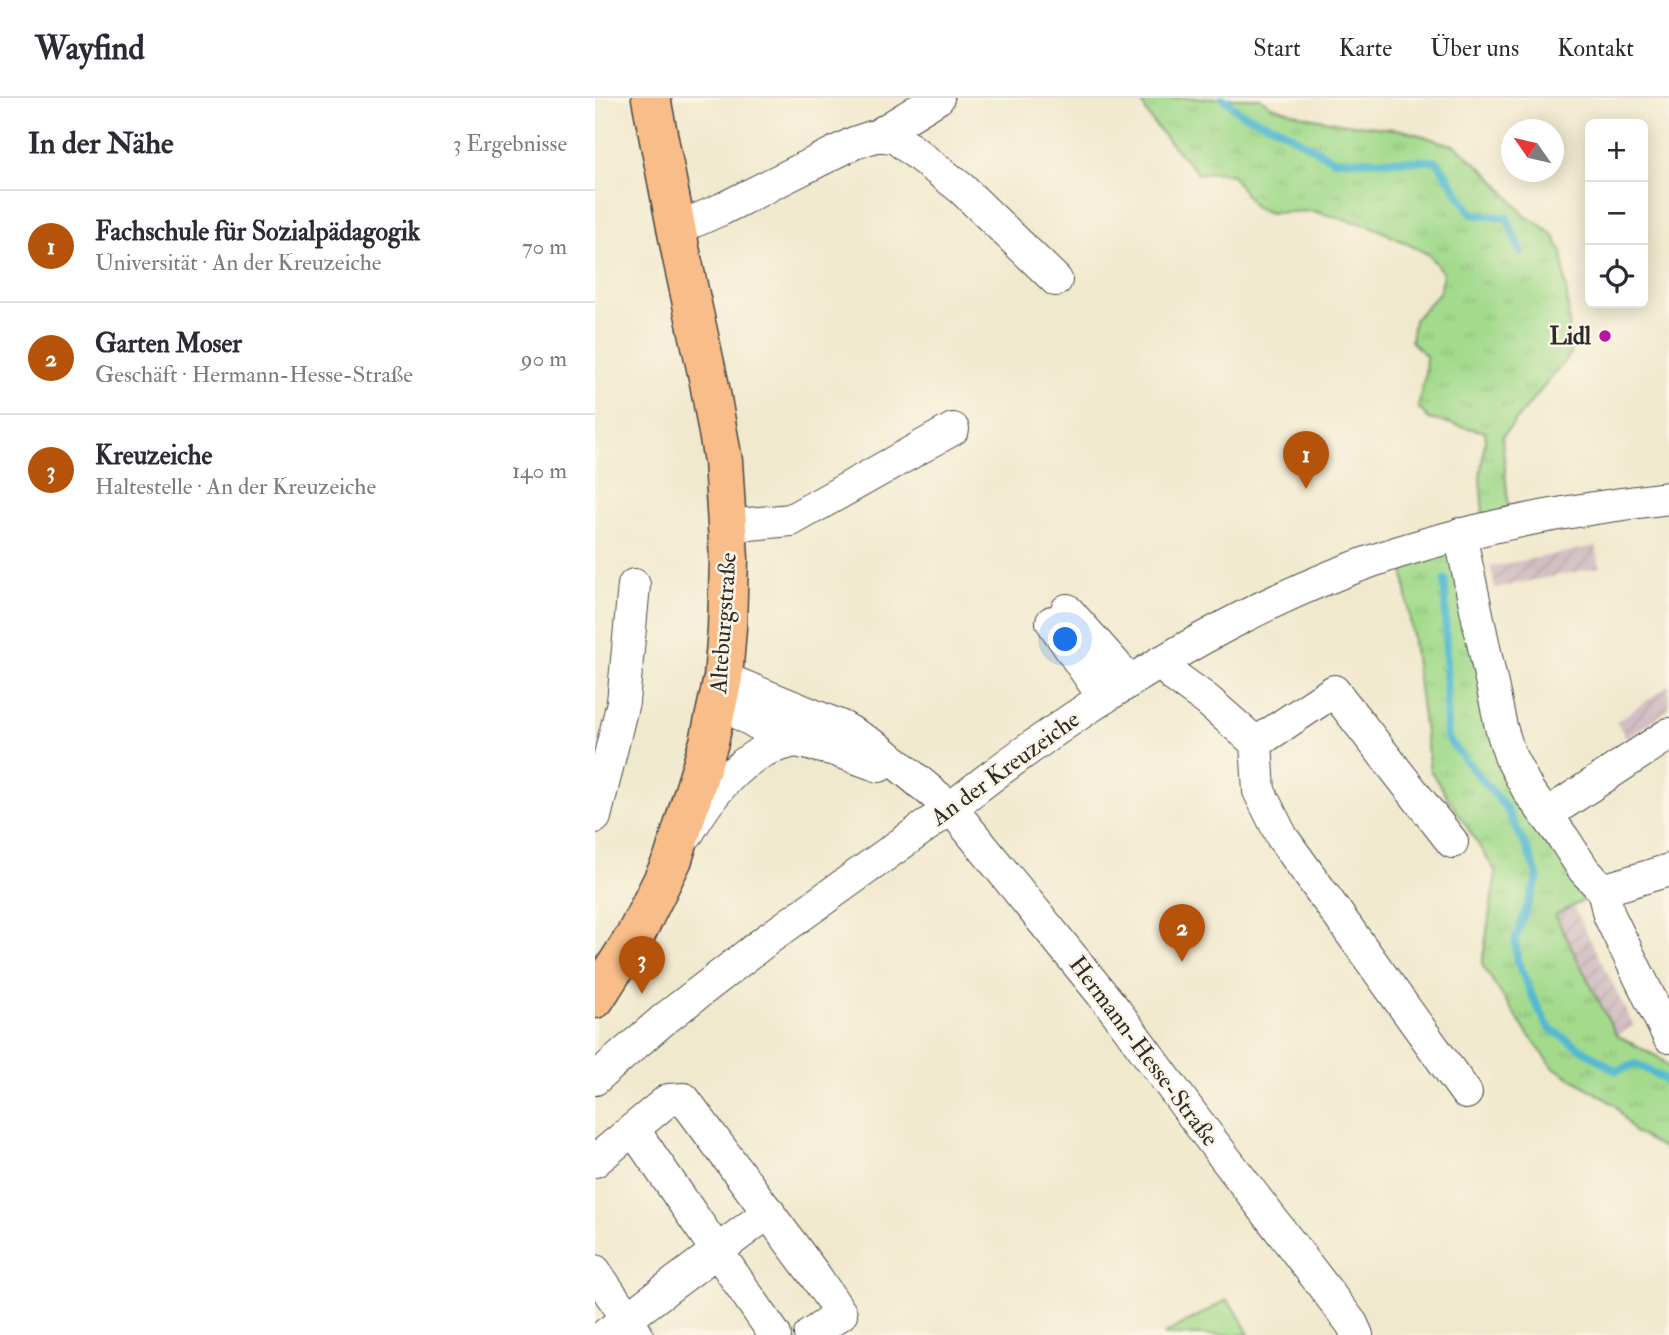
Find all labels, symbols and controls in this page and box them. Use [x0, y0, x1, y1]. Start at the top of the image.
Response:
text: Wayfind [35, 28, 145, 69]
text: Start [1253, 33, 1301, 64]
text: Karte [1339, 33, 1392, 64]
text: Über uns [1430, 33, 1519, 64]
text: Kontakt [1557, 33, 1634, 64]
north arrow [1501, 119, 1564, 182]
map controls [1585, 119, 1648, 308]
button: + [1585, 119, 1648, 182]
text: In der Nähe [28, 125, 173, 162]
text: 3 Ergebnisse [453, 129, 567, 158]
button: − [1585, 182, 1648, 245]
text: Fachschule für Sozialpädagogik [95, 216, 420, 248]
text: 1 [47, 232, 55, 261]
text: 70 m [522, 232, 567, 261]
button: locate [1585, 245, 1648, 308]
text: Universität · An der Kreuzeiche [95, 248, 381, 277]
place label: Lidl [1549, 321, 1592, 352]
text: Garten Moser [95, 328, 242, 360]
marker: Lidl [1597, 328, 1613, 344]
text: 2 [45, 344, 57, 373]
text: 90 m [521, 344, 567, 373]
text: Geschäft · Hermann-Hesse-Straße [95, 360, 413, 389]
pin: 1 [1283, 431, 1329, 489]
text: Kreuzeiche [95, 440, 212, 472]
text: 3 [47, 456, 55, 485]
text: 140 m [512, 456, 567, 485]
text: Haltestelle · An der Kreuzeiche [95, 472, 376, 501]
street label: Alteburgstraße [703, 551, 744, 696]
your location [1048, 622, 1082, 656]
street label: An der Kreuzeiche [924, 704, 1086, 833]
pin: 2 [1159, 904, 1205, 962]
pin: 3 [619, 936, 665, 994]
street label: Hermann-Hesse-Straße [1062, 950, 1225, 1153]

